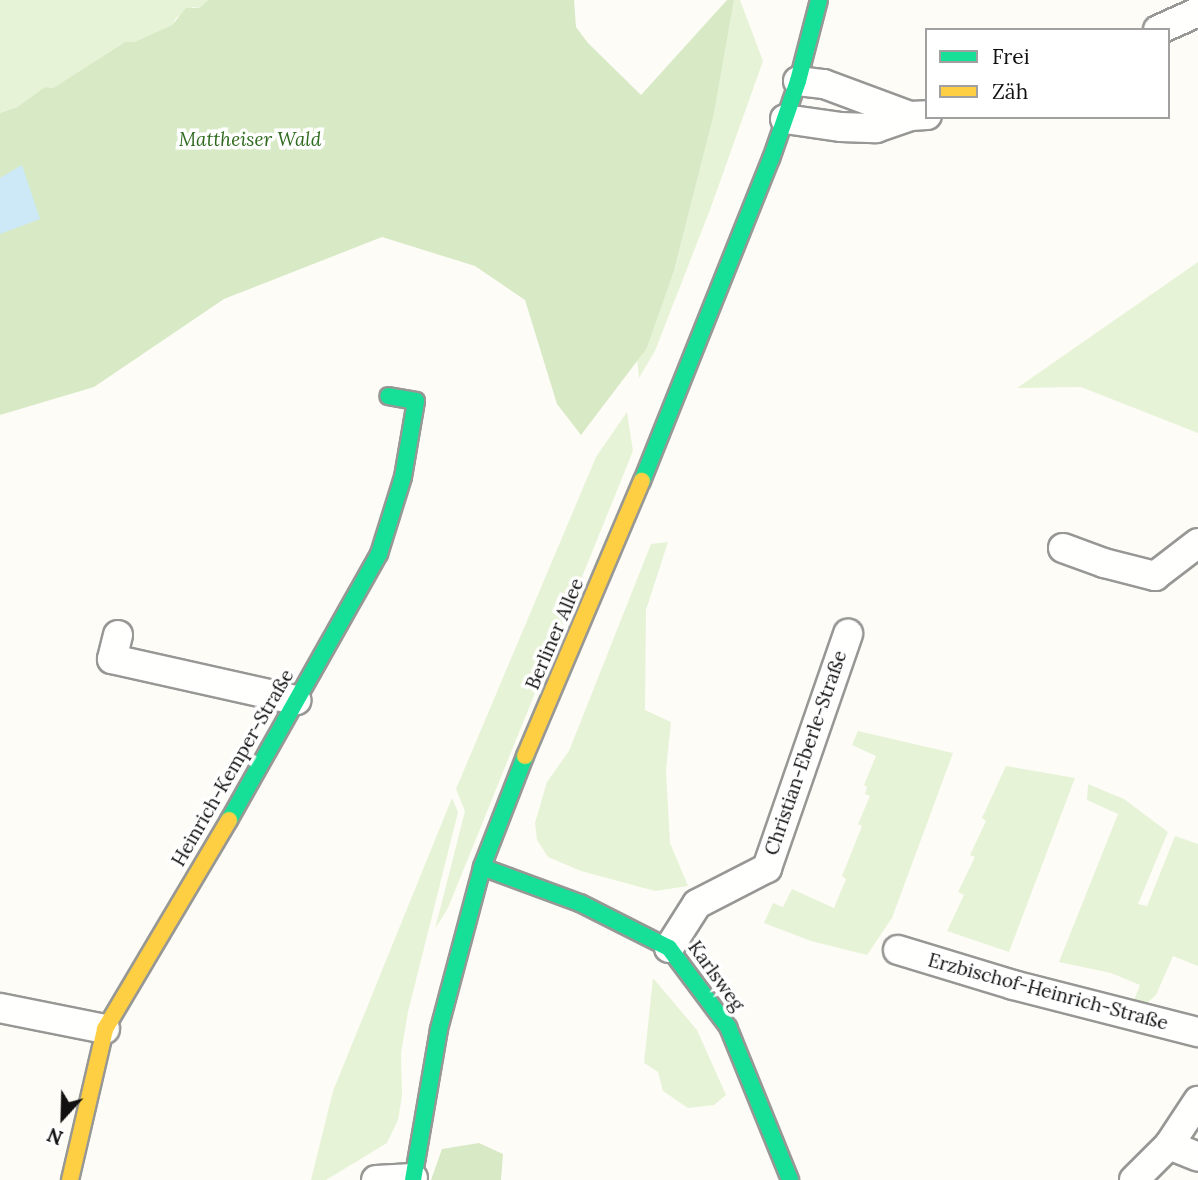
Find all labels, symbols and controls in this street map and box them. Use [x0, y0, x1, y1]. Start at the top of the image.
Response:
legend [925, 28, 1170, 119]
text: Frei [992, 43, 1030, 70]
text: Zäh [992, 78, 1028, 105]
park label: Mattheiser Wald [179, 129, 321, 151]
street label: Berliner Allee [521, 575, 589, 693]
street label: Christian-Eberle-Straße [760, 648, 852, 858]
street label: Heinrich-Kemper-Straße [167, 666, 299, 870]
street label: Karlsweg [683, 937, 749, 1015]
street label: Erzbischof-Heinrich-Straße [926, 949, 1170, 1035]
north arrow [28, 1082, 98, 1152]
text: N [44, 1123, 66, 1150]

